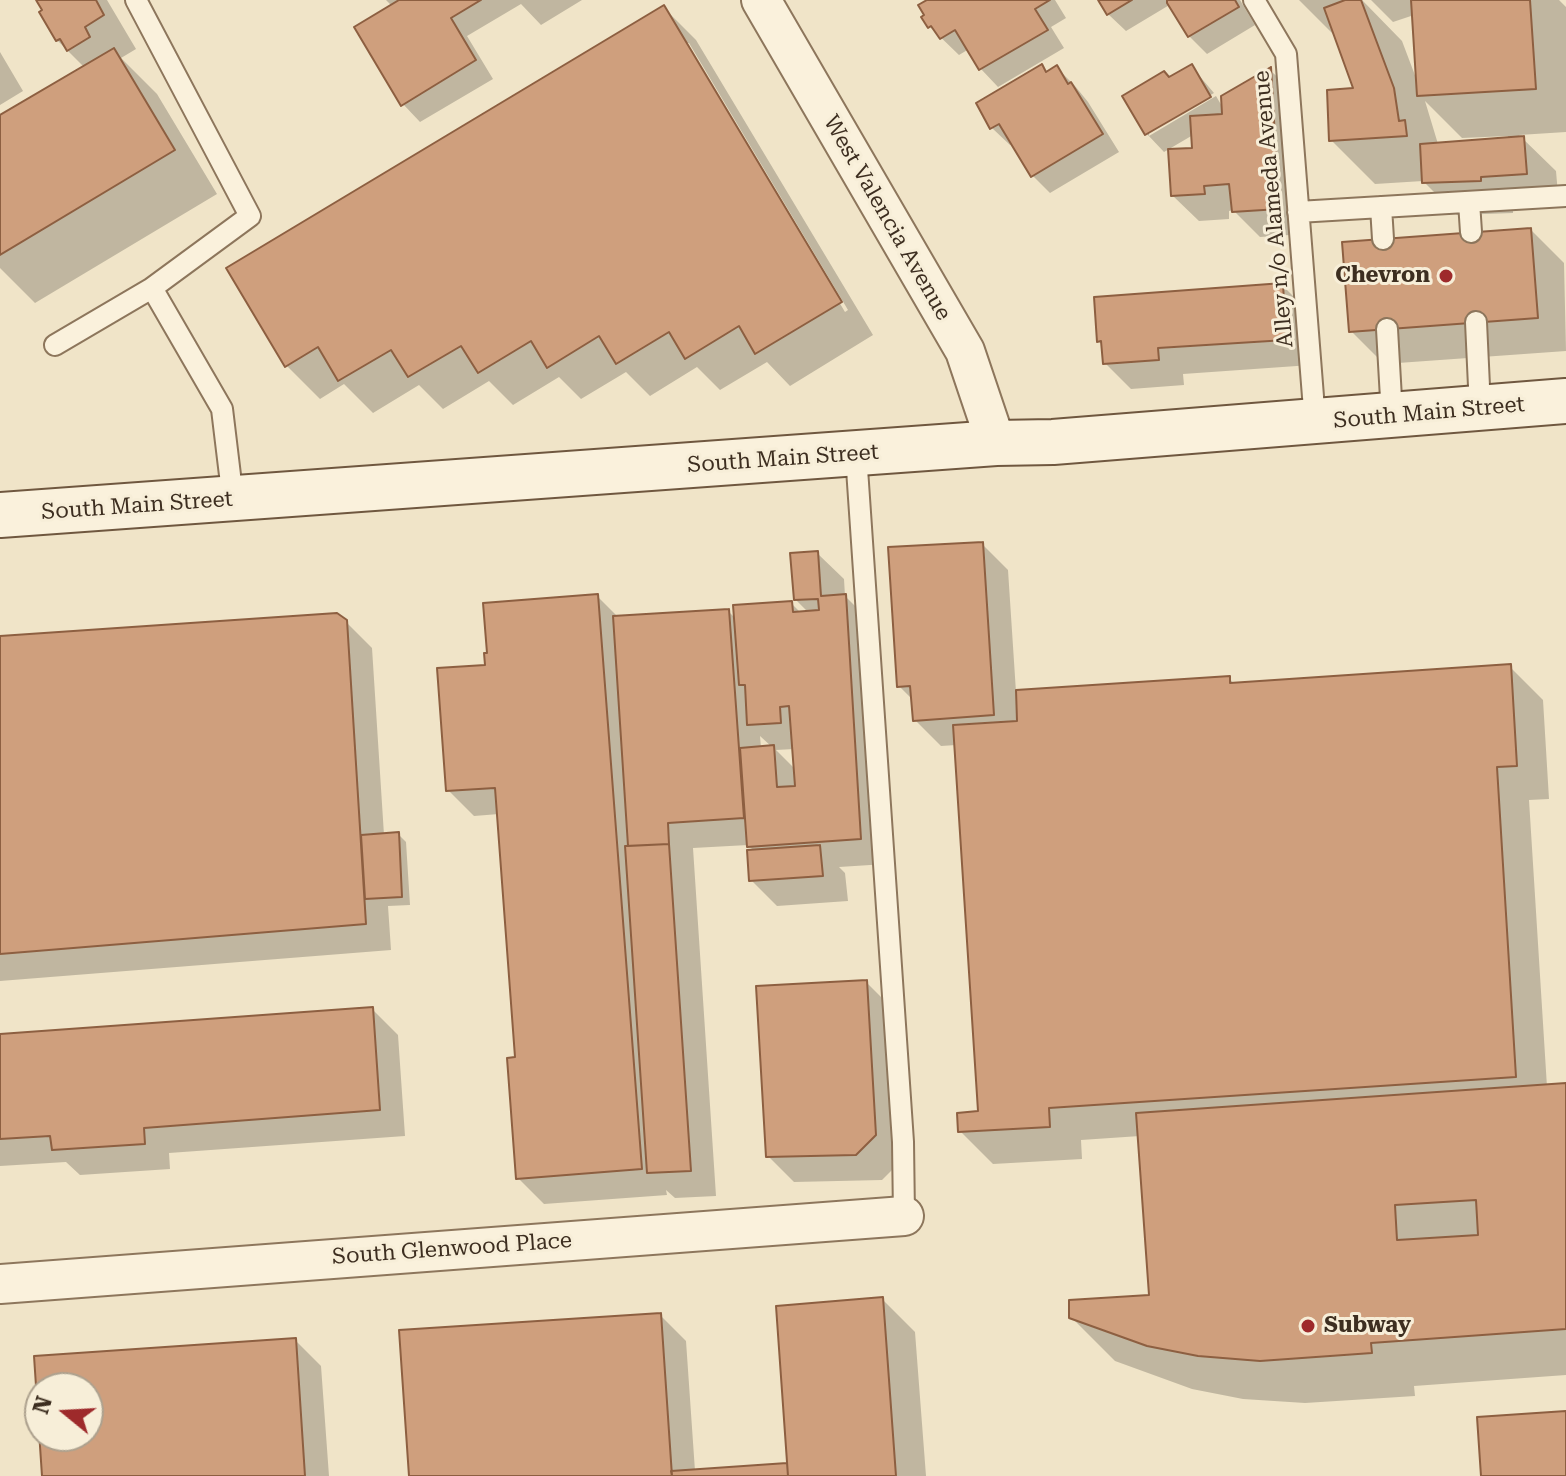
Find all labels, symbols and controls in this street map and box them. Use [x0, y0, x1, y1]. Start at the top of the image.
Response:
street label: Alley n/o Alameda Avenue [1249, 69, 1299, 349]
street label: West Valencia Avenue [817, 111, 957, 325]
place label: Chevron [1335, 263, 1430, 289]
marker: Chevron [1437, 267, 1455, 285]
street label: South Main Street [1332, 391, 1526, 435]
street label: South Main Street [686, 439, 880, 479]
street label: South Main Street [40, 486, 234, 526]
street label: South Glenwood Place [331, 1227, 573, 1271]
place label: Subway [1324, 1313, 1411, 1339]
marker: Subway [1299, 1317, 1317, 1335]
north arrow [24, 1372, 104, 1452]
text: N [28, 1393, 57, 1417]

